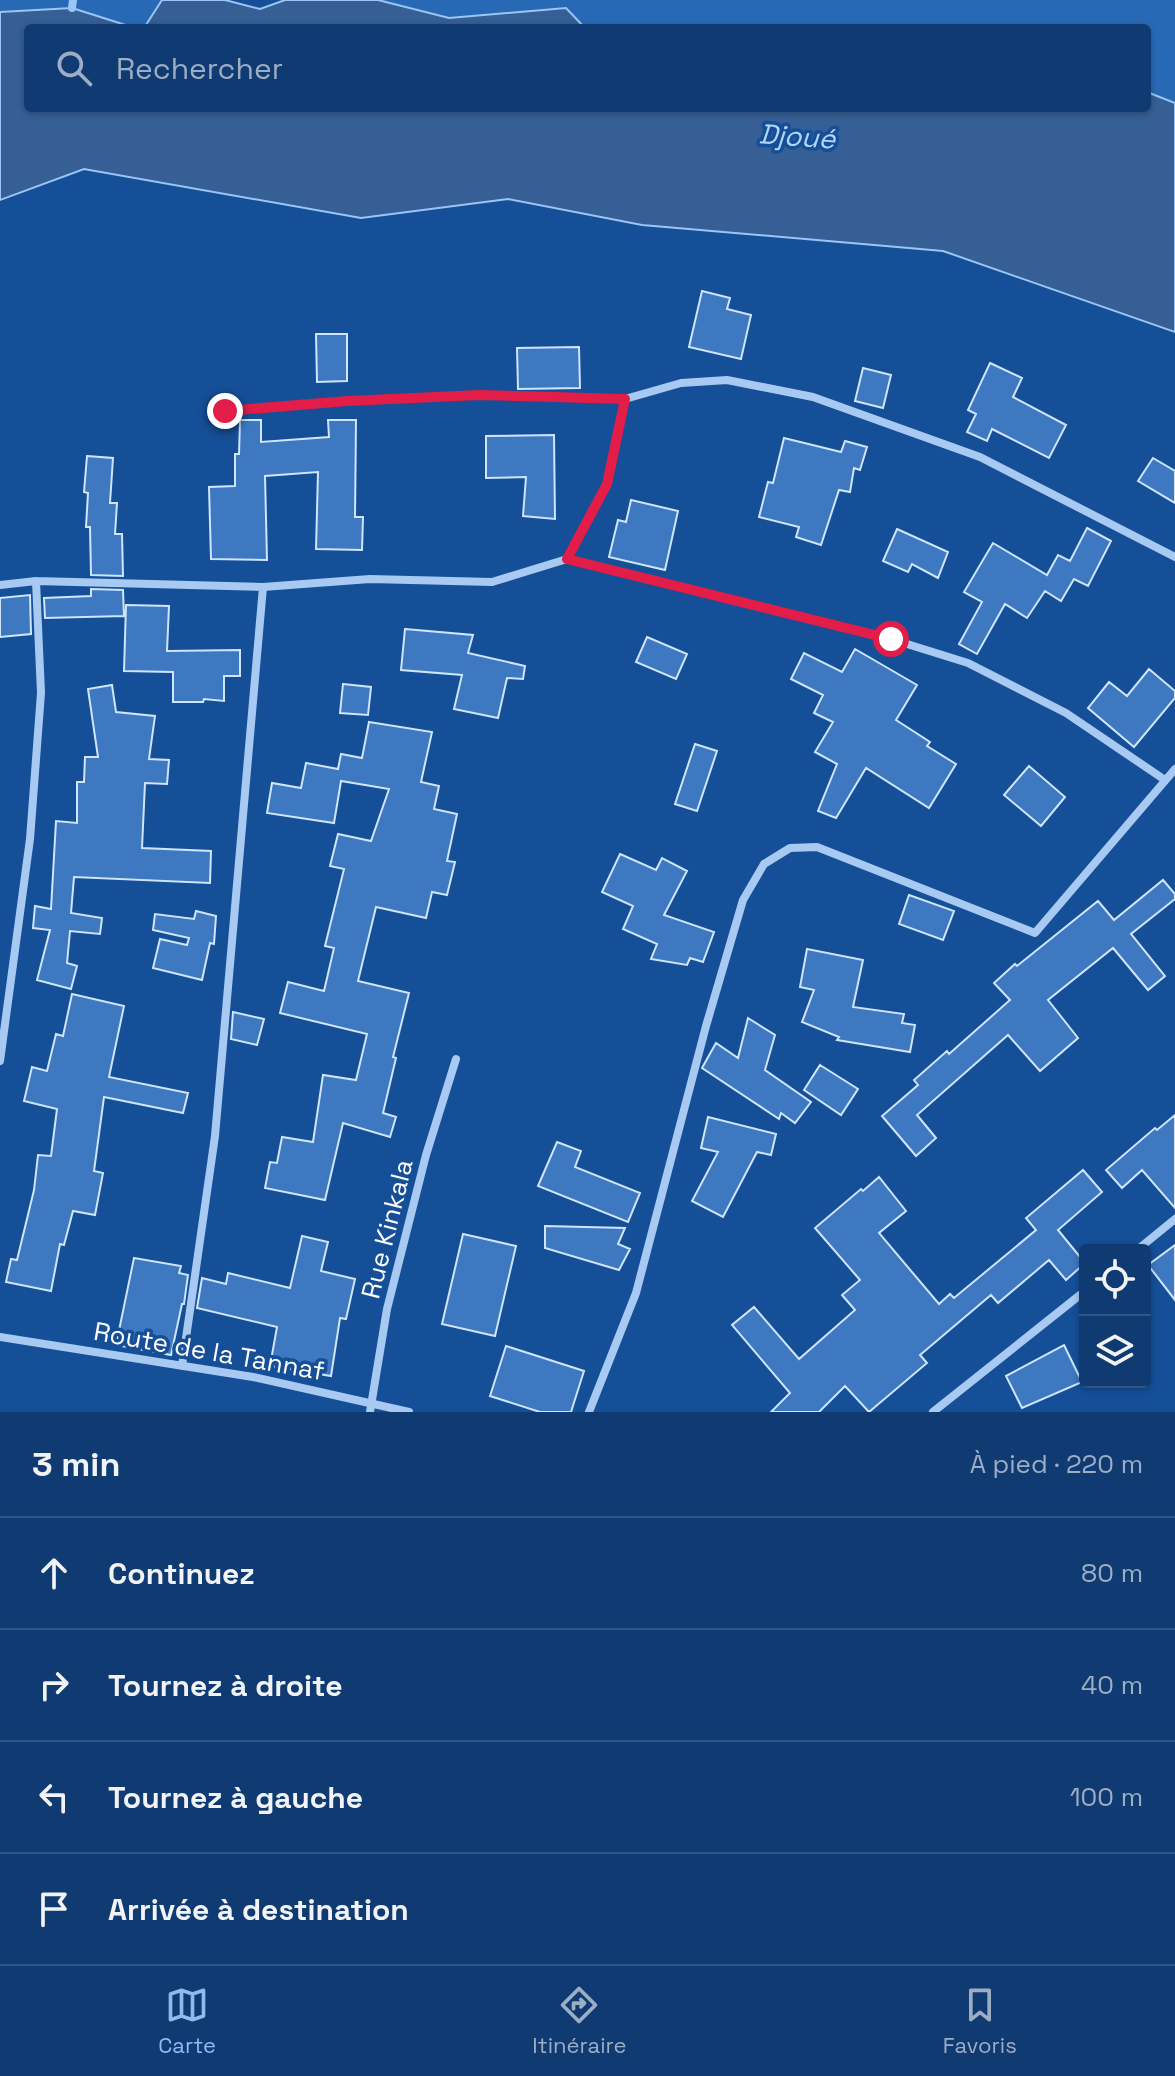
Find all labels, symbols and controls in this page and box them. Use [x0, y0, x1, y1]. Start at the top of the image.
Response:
search box [24, 24, 1151, 112]
icon: search [52, 46, 96, 90]
text: Rechercher [116, 49, 283, 88]
water label: Djoué [758, 115, 838, 157]
route end [207, 393, 243, 429]
route start [873, 621, 909, 657]
street label: Rue Kinkala [353, 1156, 421, 1302]
map controls [1079, 1244, 1151, 1388]
button: locate [1079, 1244, 1151, 1316]
street label: Route de la Tannaf [91, 1314, 327, 1388]
button: layers [1079, 1316, 1151, 1388]
text: 3 min [32, 1443, 120, 1486]
text: À pied · 220 m [970, 1447, 1143, 1481]
icon: ahead [32, 1551, 76, 1595]
text: Continuez [108, 1554, 255, 1593]
text: 80 m [1081, 1556, 1143, 1590]
icon: right [32, 1663, 76, 1707]
text: Tournez à droite [108, 1666, 342, 1705]
text: 40 m [1081, 1668, 1143, 1702]
icon: left [32, 1775, 76, 1819]
text: Tournez à gauche [108, 1778, 363, 1817]
text: 100 m [1070, 1780, 1143, 1814]
icon: arrive [32, 1887, 76, 1931]
text: Arrivée à destination [108, 1890, 409, 1929]
tab: Carte [158, 1983, 216, 2059]
tab: Itinéraire [532, 1983, 627, 2059]
tab: Favoris [943, 1983, 1017, 2059]

